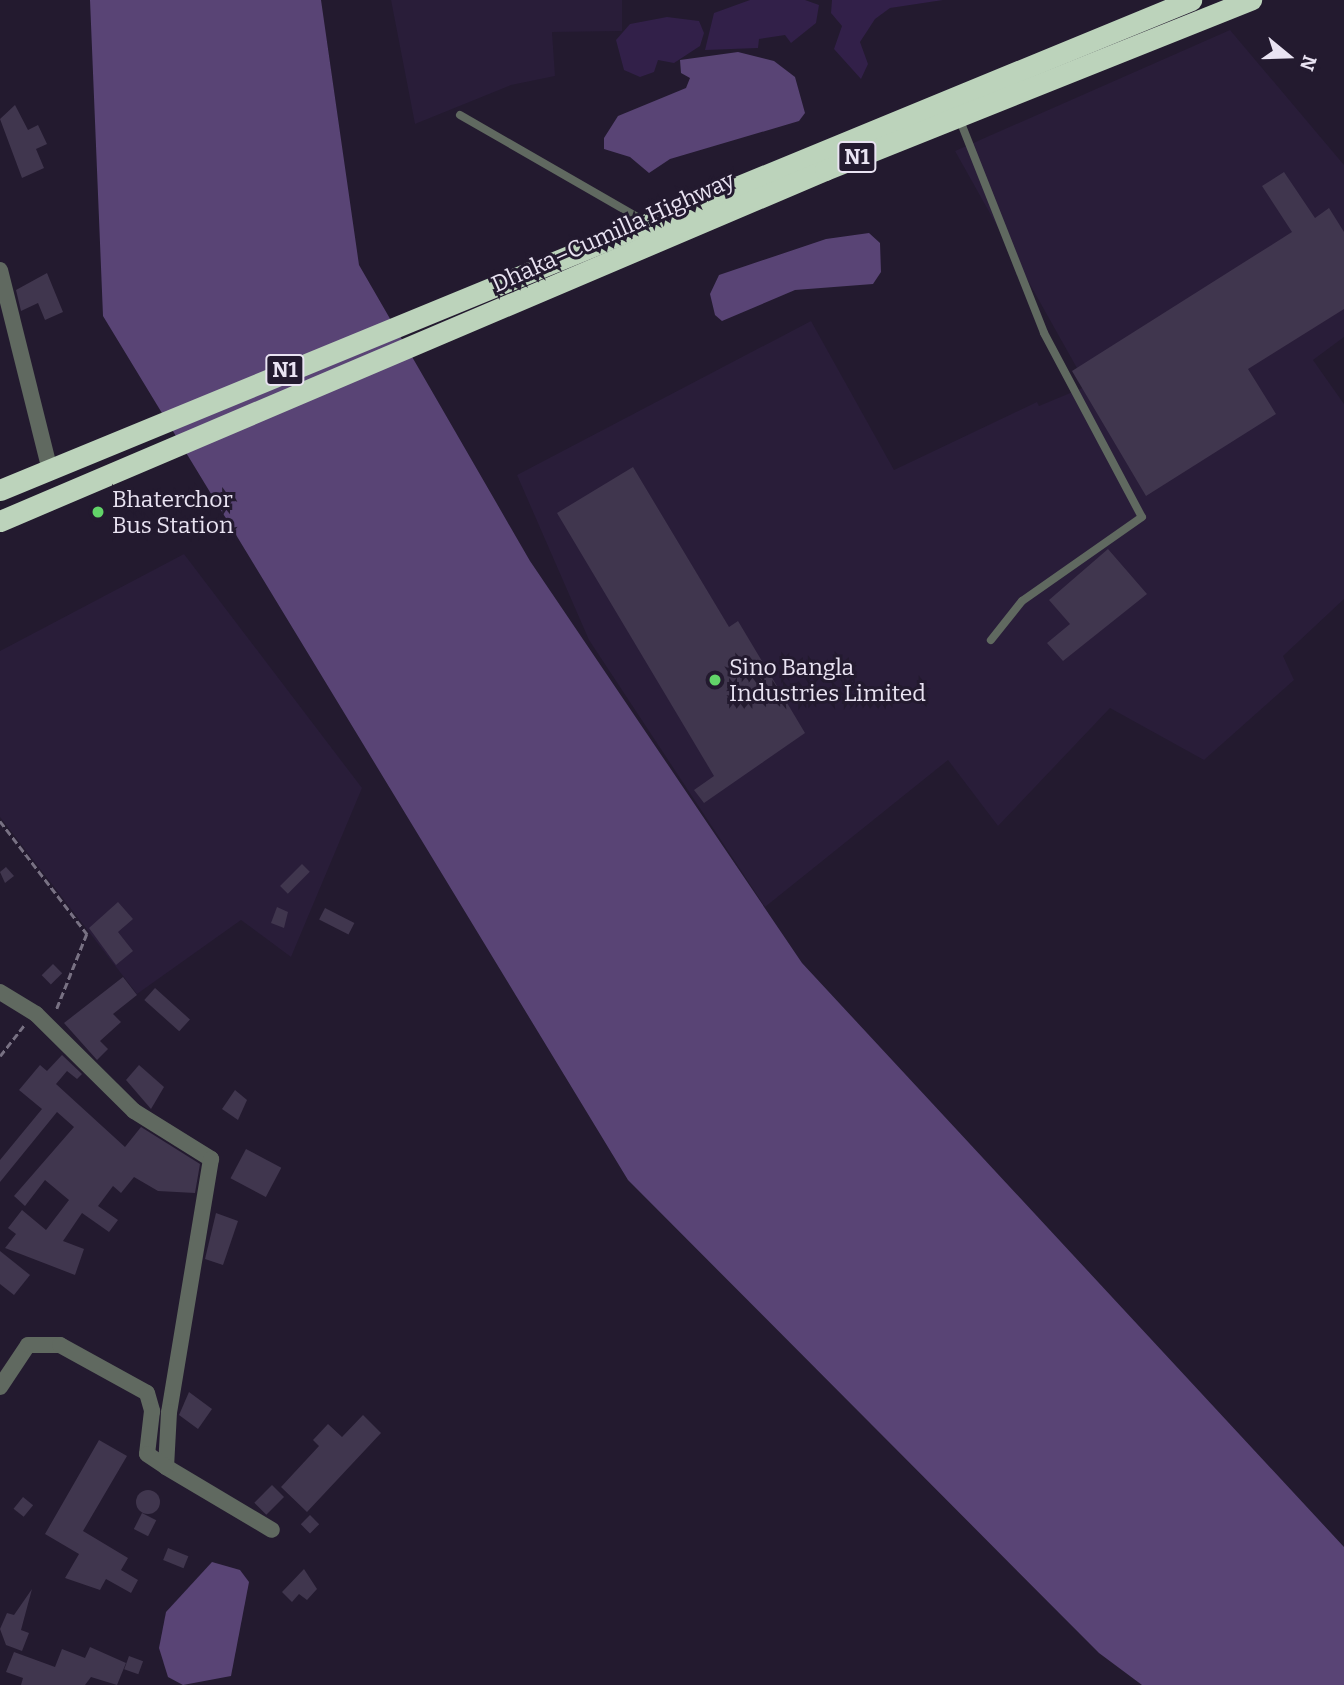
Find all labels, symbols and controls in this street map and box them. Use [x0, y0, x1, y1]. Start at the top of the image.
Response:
north arrow [1253, 21, 1323, 91]
text: N [1295, 52, 1322, 74]
road number: N1 [836, 140, 878, 174]
street label: Dhaka–Cumilla Highway [487, 166, 739, 298]
road number: N1 [264, 352, 306, 388]
place label: Bhaterchor Bus Station [112, 485, 233, 539]
marker: Bhaterchor Bus Station [90, 504, 106, 520]
place label: Sino Bangla Industries Limited [729, 653, 926, 707]
marker: Sino Bangla Industries Limited [707, 672, 723, 688]

